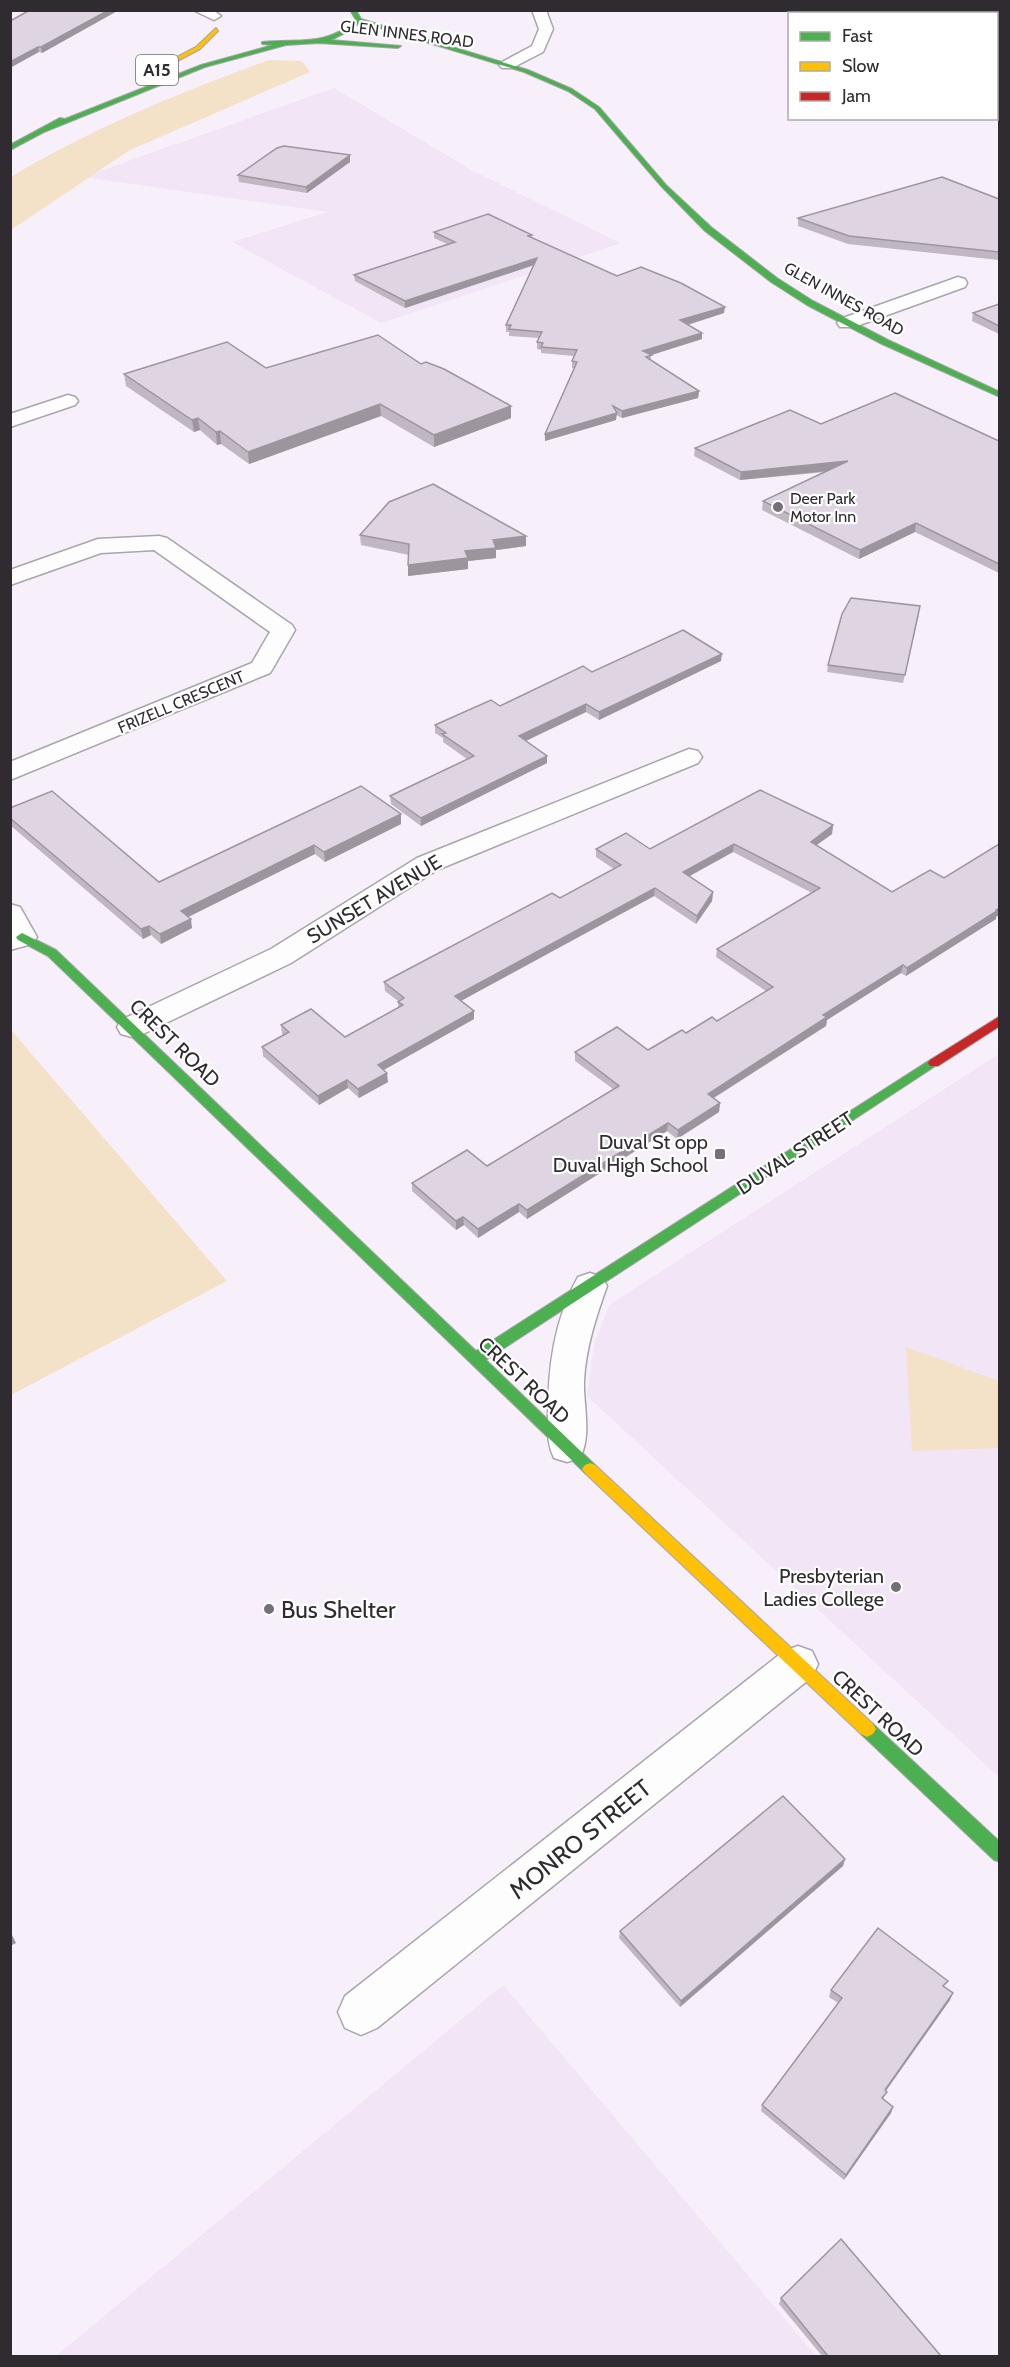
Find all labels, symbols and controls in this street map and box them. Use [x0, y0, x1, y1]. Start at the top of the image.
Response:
legend [788, 12, 998, 120]
street label: GLEN INNES ROAD [339, 16, 475, 52]
text: Fast [842, 25, 873, 47]
road number: A15 [136, 55, 178, 85]
text: Slow [842, 55, 879, 77]
text: Jam [841, 85, 871, 107]
street label: GLEN INNES ROAD [781, 258, 907, 340]
place label: Deer Park Motor Inn [790, 489, 856, 526]
marker: Deer Park Motor Inn [771, 500, 785, 514]
street label: FRIZELL CRESCENT [115, 667, 248, 737]
street label: SUNSET AVENUE [302, 849, 446, 949]
street label: CREST ROAD [125, 994, 225, 1092]
street label: DUVAL STREET [732, 1106, 858, 1200]
place label: Duval St opp Duval High School [553, 1130, 708, 1177]
marker: Duval St opp Duval High School [713, 1147, 727, 1161]
street label: CREST ROAD [473, 1332, 575, 1428]
place label: Presbyterian Ladies College [763, 1564, 884, 1611]
marker: Presbyterian Ladies College [889, 1580, 903, 1594]
place label: Bus Shelter [281, 1595, 396, 1624]
marker: Bus Shelter [262, 1602, 276, 1616]
street label: CREST ROAD [827, 1665, 929, 1761]
street label: MONRO STREET [503, 1773, 657, 1905]

